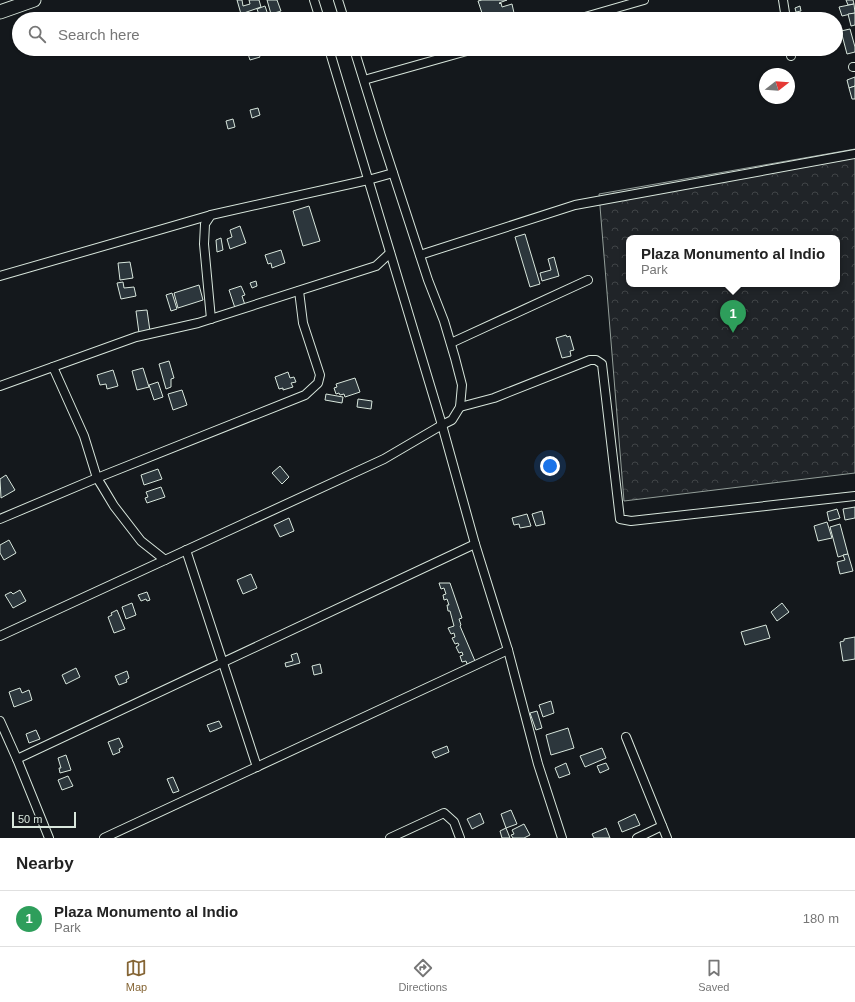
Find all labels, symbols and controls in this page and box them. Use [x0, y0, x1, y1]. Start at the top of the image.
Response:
search box [12, 12, 843, 56]
icon: search [26, 23, 48, 45]
text: Search here [58, 26, 140, 43]
north arrow [759, 68, 795, 104]
popup [626, 235, 840, 287]
text: Plaza Monumento al Indio [641, 245, 825, 262]
text: Park [641, 262, 668, 277]
pin: 1 [720, 300, 746, 333]
your location [540, 456, 560, 476]
scale bar [12, 810, 76, 829]
text: 50 m [18, 813, 42, 825]
text: Nearby [16, 854, 74, 873]
text: Plaza Monumento al Indio [54, 903, 238, 920]
text: 1 [25, 911, 33, 926]
text: 180 m [803, 911, 839, 926]
text: Park [54, 920, 81, 935]
tab: Map [125, 957, 147, 993]
tab: Directions [398, 957, 447, 993]
tab: Saved [698, 957, 729, 993]

